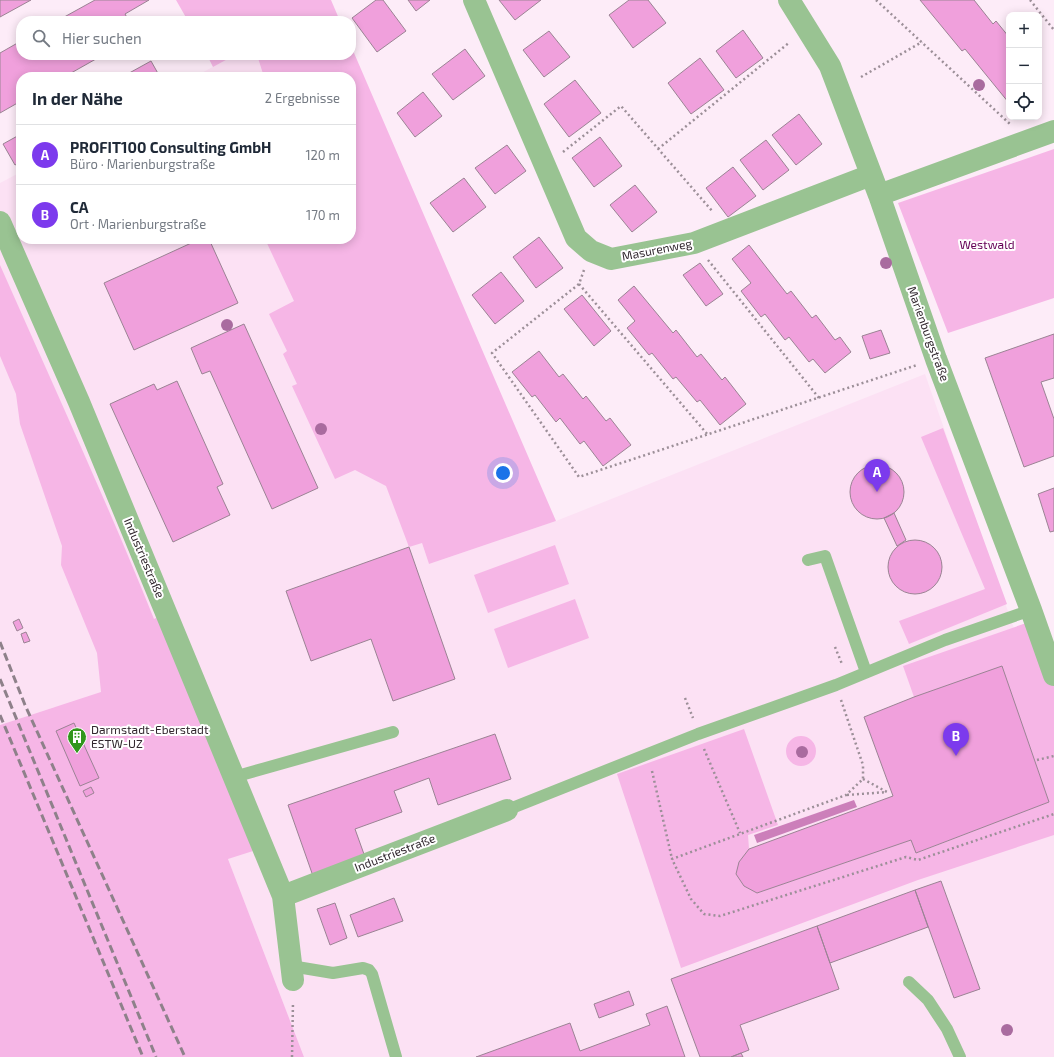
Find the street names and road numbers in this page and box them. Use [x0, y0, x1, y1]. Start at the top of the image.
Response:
street label: Masurenweg [621, 235, 693, 263]
street label: Marienburgstraße [905, 284, 953, 383]
street label: Industriestraße [122, 516, 168, 600]
street label: Industriestraße [352, 830, 437, 874]

